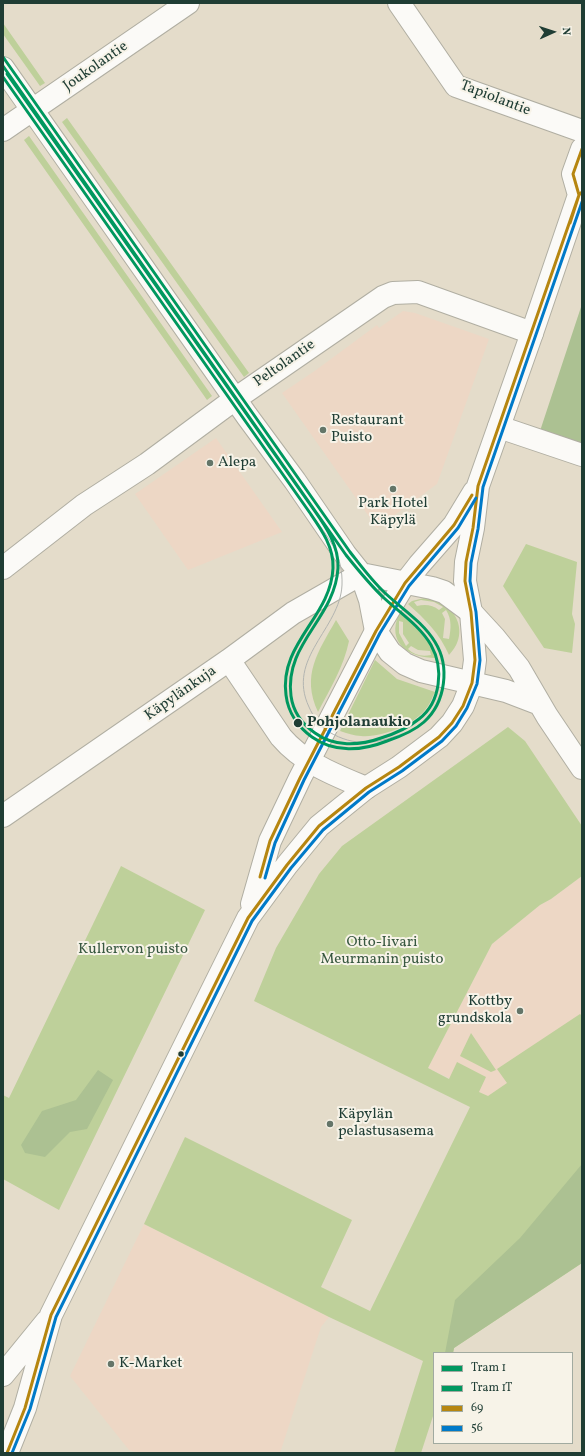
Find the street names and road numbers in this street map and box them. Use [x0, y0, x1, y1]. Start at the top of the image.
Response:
street label: Joukolantie [60, 38, 132, 96]
street label: Tapiolantie [457, 77, 533, 121]
street label: Peltolantie [251, 336, 319, 392]
street label: Käpylänkuja [142, 663, 220, 725]

